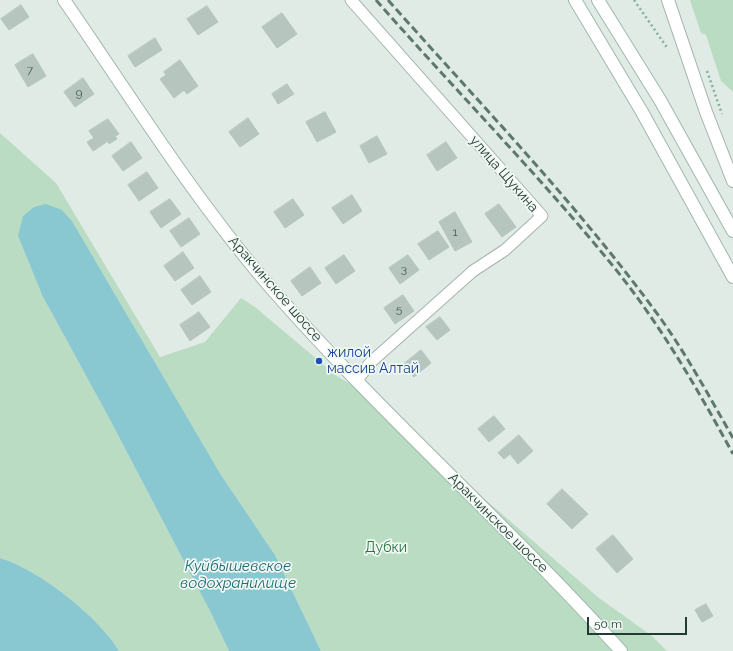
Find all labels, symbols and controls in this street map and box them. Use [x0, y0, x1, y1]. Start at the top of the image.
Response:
house number: 7 [27, 63, 33, 77]
house number: 9 [75, 86, 83, 100]
street label: улица Щукина [466, 132, 542, 216]
house number: 1 [452, 225, 458, 239]
street label: Аракчинское шоссе [225, 233, 325, 345]
house number: 3 [401, 262, 407, 276]
house number: 5 [396, 302, 402, 316]
place label: жилой массив Алтай [327, 345, 419, 378]
marker: жилой массив Алтай [314, 356, 324, 366]
street label: Аракчинское шоссе [445, 470, 551, 576]
park label: Дубки [365, 540, 407, 556]
water label: Куйбышевское водохранилище [180, 557, 296, 592]
scale bar [589, 609, 689, 635]
text: 50 m [594, 617, 622, 631]

